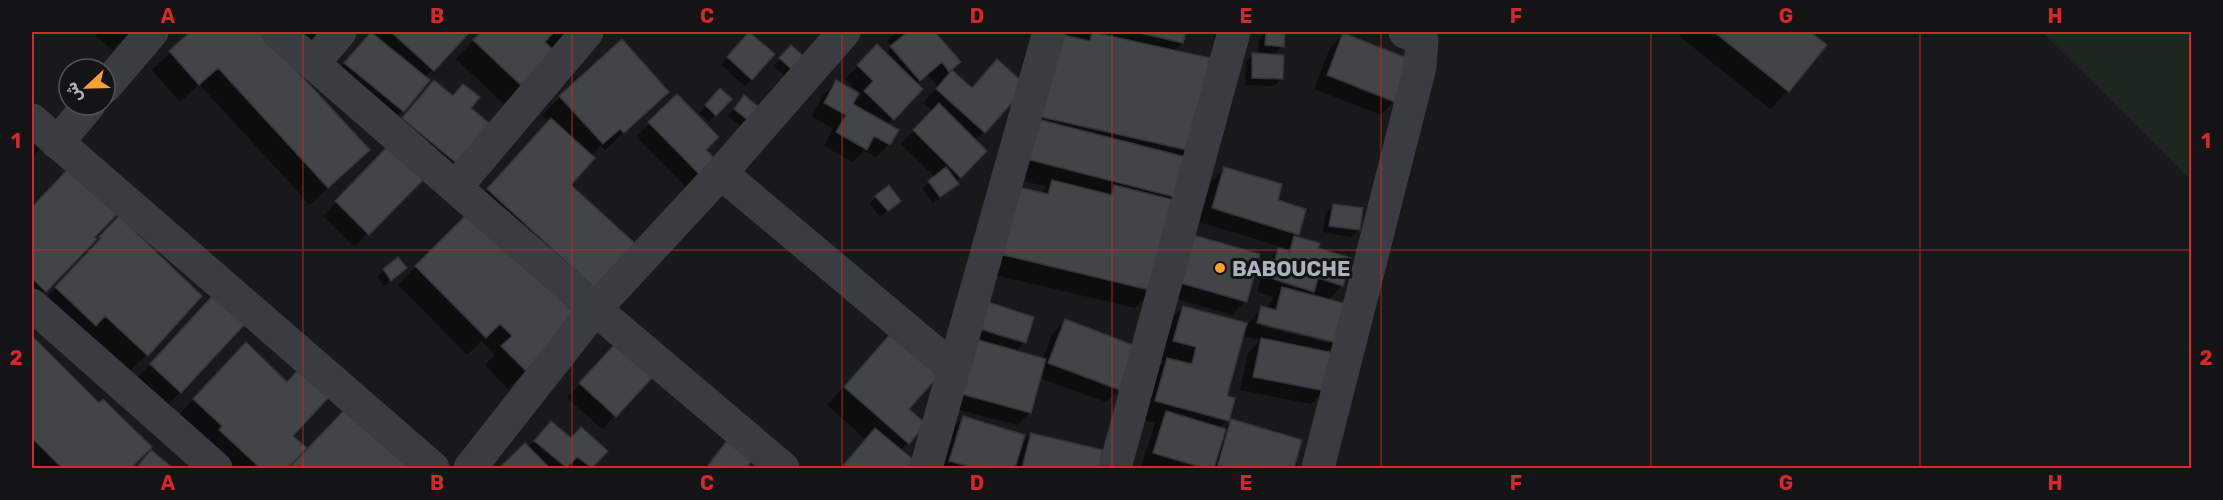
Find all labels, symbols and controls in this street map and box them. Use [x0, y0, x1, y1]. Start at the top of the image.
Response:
text: A [161, 4, 176, 28]
text: B [430, 4, 444, 28]
text: C [700, 4, 714, 28]
text: D [970, 4, 984, 28]
text: E [1240, 4, 1252, 28]
text: F [1510, 4, 1522, 28]
text: G [1779, 4, 1793, 28]
text: H [2048, 4, 2062, 28]
north arrow [57, 57, 117, 117]
text: ش [61, 79, 86, 105]
text: 1 [11, 129, 21, 153]
text: 1 [2201, 129, 2211, 153]
place label: BABOUCHE [1232, 256, 1350, 281]
marker: BABOUCHE [1213, 261, 1227, 275]
text: 2 [10, 346, 23, 370]
text: 2 [2200, 346, 2213, 370]
text: A [161, 471, 176, 495]
text: B [430, 471, 444, 495]
text: C [700, 471, 714, 495]
text: D [970, 471, 984, 495]
text: E [1240, 471, 1252, 495]
text: F [1510, 471, 1522, 495]
text: G [1779, 471, 1793, 495]
text: H [2048, 471, 2062, 495]

